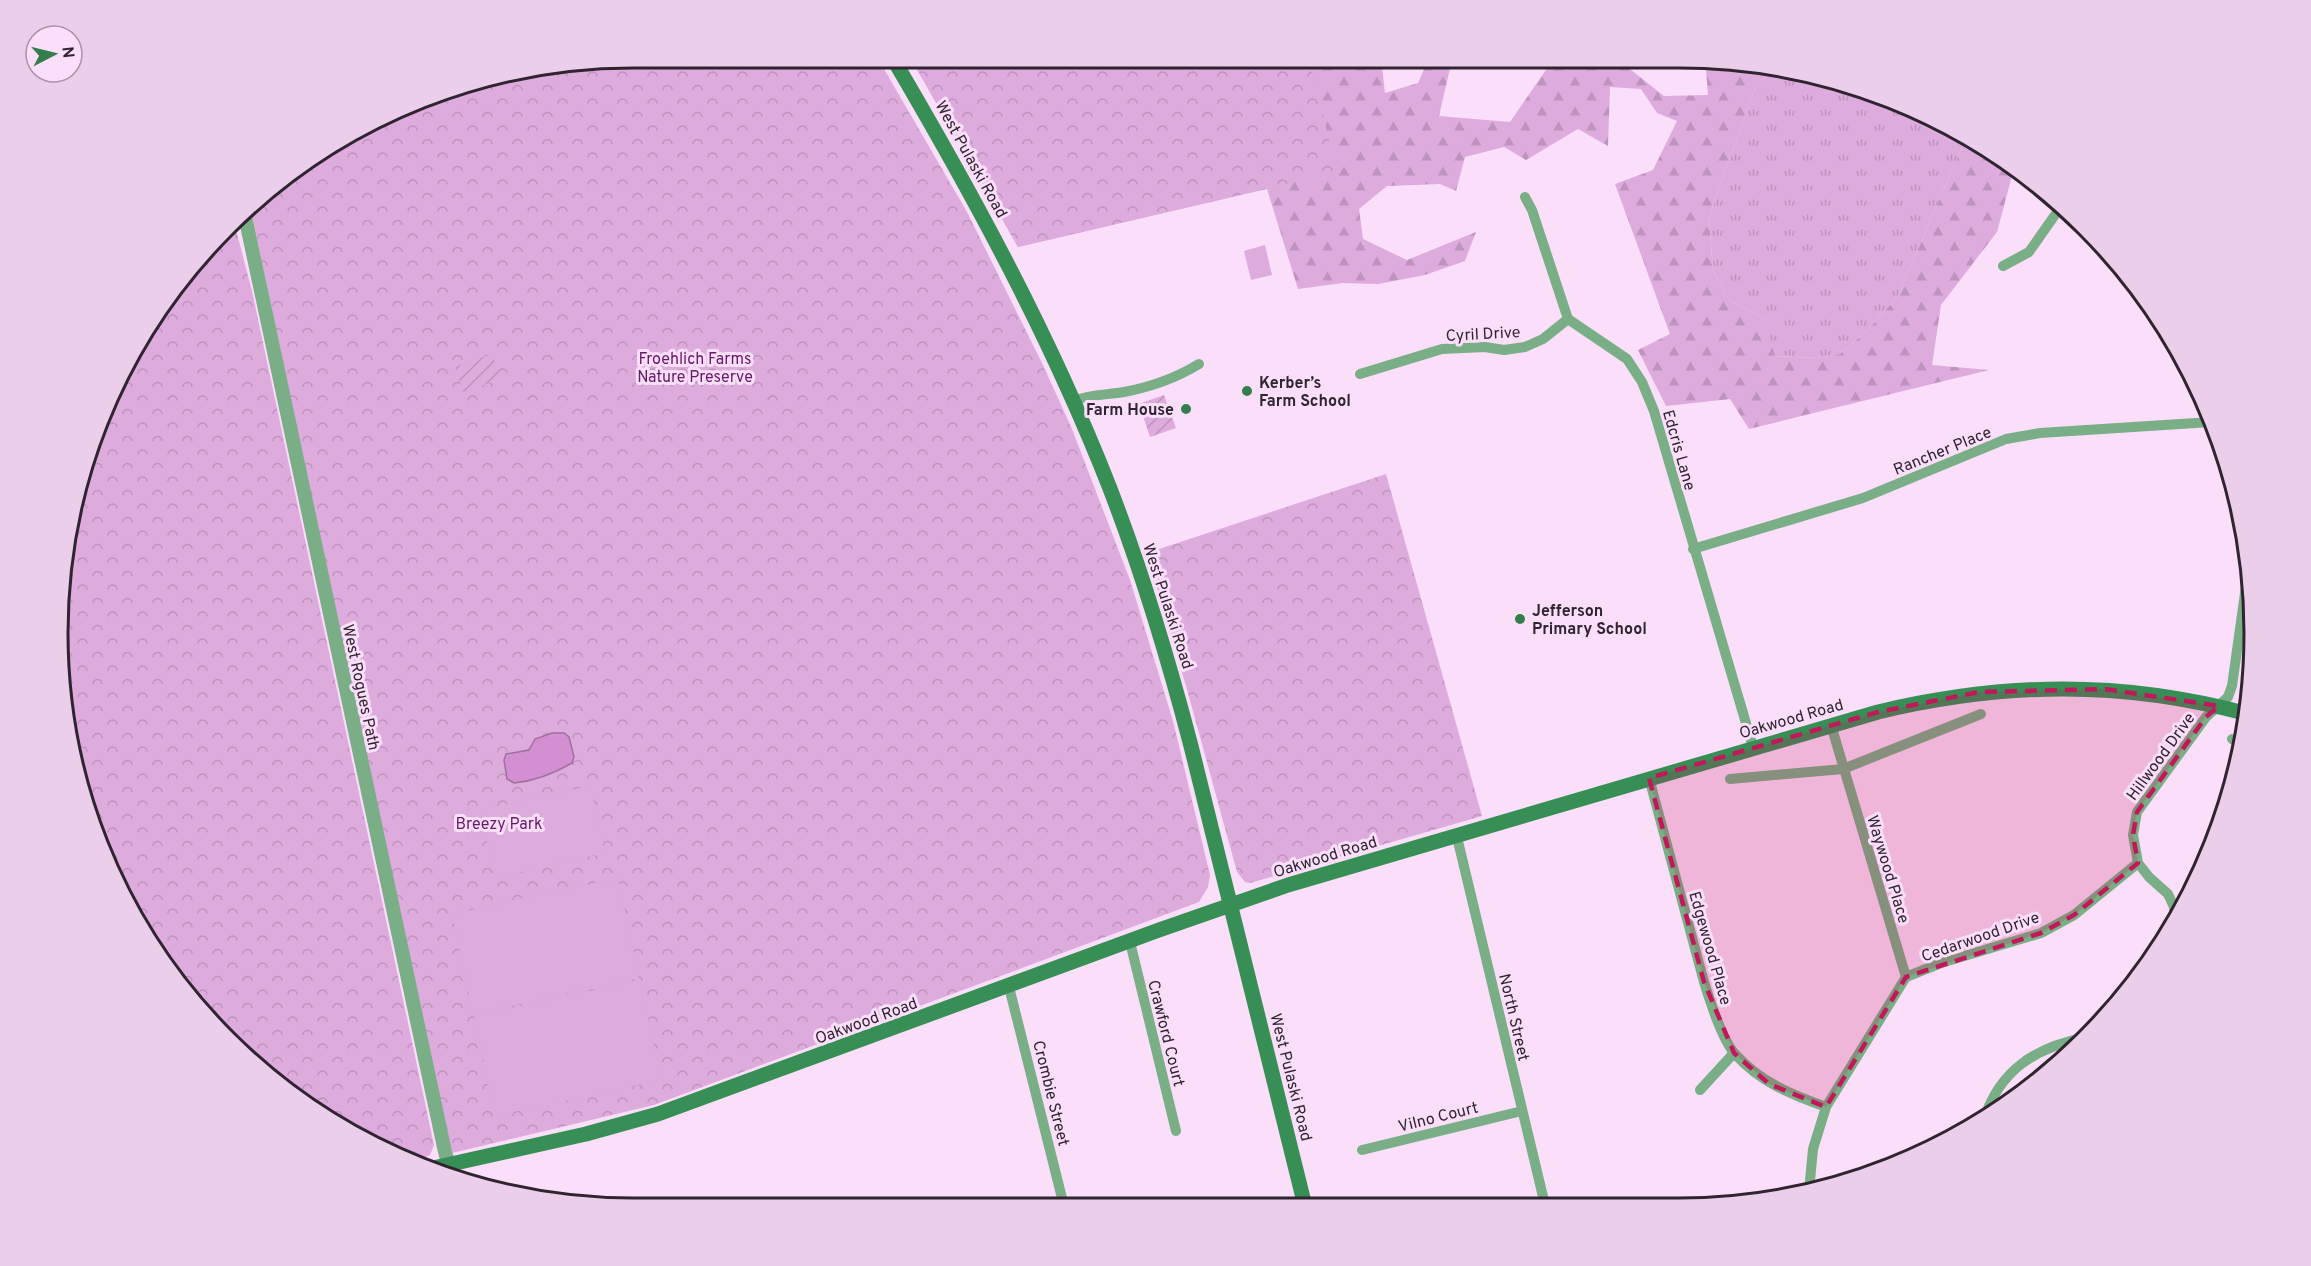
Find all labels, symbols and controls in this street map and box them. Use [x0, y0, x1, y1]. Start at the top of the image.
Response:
north arrow [24, 24, 84, 84]
text: N [56, 45, 78, 59]
street label: West Pulaski Road [930, 98, 1011, 222]
street label: Cyril Drive [1445, 323, 1521, 347]
park label: Froehlich Farms Nature Preserve [637, 350, 753, 388]
place label: Kerber’s Farm School [1259, 374, 1351, 412]
marker: Kerber’s Farm School [1240, 384, 1254, 398]
place label: Farm House [1086, 401, 1174, 421]
marker: Farm House [1179, 402, 1193, 416]
street label: Edcris Lane [1657, 408, 1699, 493]
street label: Rancher Place [1891, 423, 1995, 481]
street label: West Pulaski Road [1137, 541, 1197, 672]
place label: Jefferson Primary School [1532, 602, 1647, 640]
marker: Jefferson Primary School [1513, 612, 1527, 626]
street label: West Rogues Path [337, 623, 383, 752]
street label: Oakwood Road [1737, 695, 1846, 744]
street label: Hillwood Drive [2123, 709, 2200, 805]
street label: Waywood Place [1861, 813, 1913, 926]
park label: Breezy Park [456, 815, 542, 835]
street label: Oakwood Road [1271, 833, 1380, 883]
street label: Edgewood Place [1683, 889, 1735, 1008]
street label: Cedarwood Drive [1919, 908, 2042, 967]
street label: North Street [1493, 972, 1533, 1063]
street label: Crawford Court [1142, 978, 1188, 1089]
street label: Oakwood Road [813, 994, 921, 1050]
street label: West Pulaski Road [1265, 1011, 1316, 1143]
street label: Crombie Street [1027, 1039, 1073, 1148]
street label: Vilno Court [1396, 1098, 1481, 1138]

